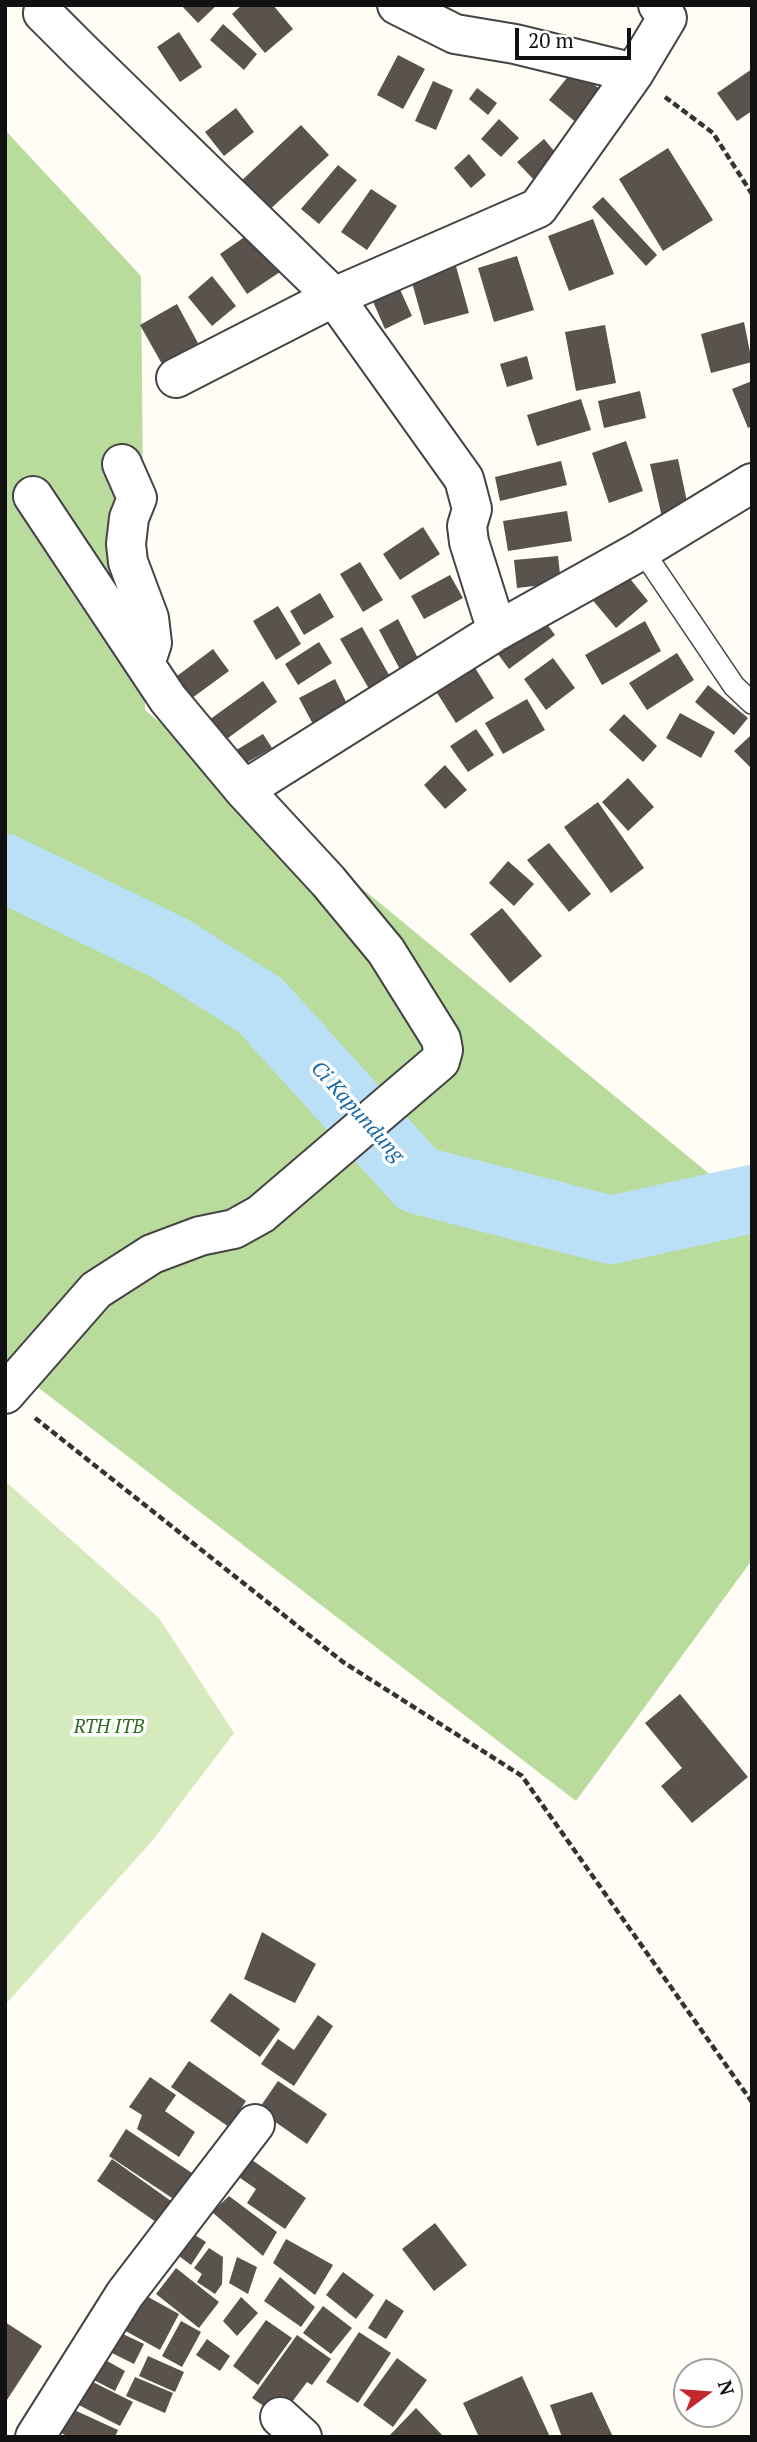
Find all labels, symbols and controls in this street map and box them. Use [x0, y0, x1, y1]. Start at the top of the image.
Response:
scale bar [519, 14, 634, 58]
text: 20 m [528, 26, 574, 54]
water label: Ci Kapundung [305, 1056, 409, 1168]
park label: RTH ITB [74, 1717, 144, 1739]
north arrow [673, 2358, 743, 2428]
text: N [713, 2377, 741, 2398]

